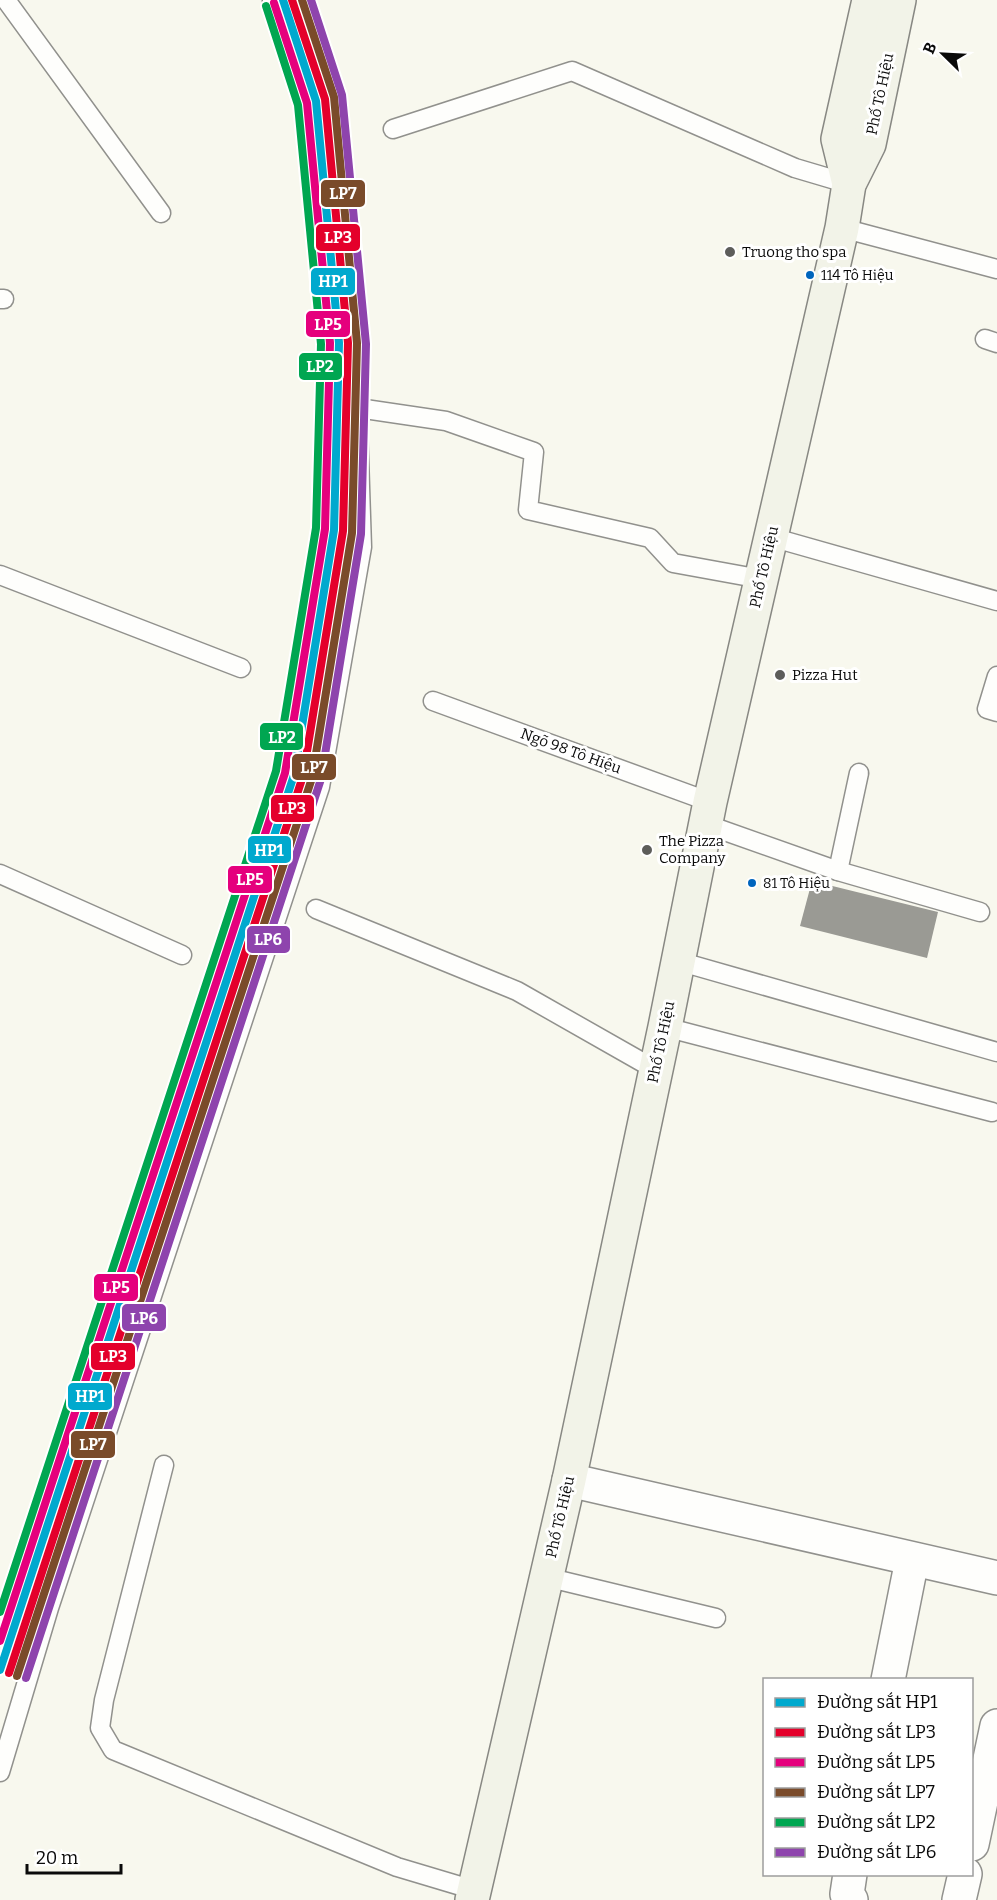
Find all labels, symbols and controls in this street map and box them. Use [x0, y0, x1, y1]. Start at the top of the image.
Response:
north arrow [913, 24, 973, 84]
text: B [919, 40, 941, 57]
street label: Phố Tô Hiệu [863, 51, 897, 137]
line badge: LP7 [320, 179, 366, 208]
text: LP7 [329, 184, 357, 203]
line badge: LP3 [315, 223, 361, 252]
text: LP3 [324, 228, 352, 247]
place label: Truong tho spa [742, 243, 846, 261]
marker: Truong tho spa [723, 245, 737, 259]
line badge: HP1 [310, 267, 356, 296]
place label: 114 Tô Hiệu [821, 267, 894, 284]
marker: 114 Tô Hiệu [804, 269, 816, 281]
text: HP1 [318, 272, 348, 291]
line badge: LP5 [305, 310, 351, 338]
text: LP5 [314, 315, 342, 334]
line badge: LP2 [298, 352, 343, 381]
text: LP2 [306, 357, 334, 376]
street label: Phố Tô Hiệu [746, 524, 782, 610]
place label: Pizza Hut [792, 666, 858, 684]
marker: Pizza Hut [773, 668, 787, 682]
line badge: LP2 [259, 722, 304, 751]
street label: Ngõ 98 Tô Hiệu [518, 724, 624, 778]
text: LP2 [268, 728, 296, 747]
line badge: LP7 [291, 753, 337, 781]
text: LP7 [300, 758, 328, 777]
line badge: LP3 [270, 794, 315, 823]
text: LP3 [278, 799, 306, 818]
place label: The Pizza Company [659, 832, 725, 867]
line badge: HP1 [247, 835, 292, 864]
text: HP1 [254, 841, 284, 860]
marker: The Pizza Company [640, 843, 654, 857]
line badge: LP5 [227, 865, 273, 894]
text: LP5 [236, 870, 264, 889]
place label: 81 Tô Hiệu [763, 875, 830, 892]
marker: 81 Tô Hiệu [746, 877, 758, 889]
line badge: LP6 [246, 925, 291, 954]
text: LP6 [254, 930, 283, 949]
street label: Phố Tô Hiệu [644, 999, 678, 1085]
line badge: LP5 [93, 1273, 139, 1302]
text: LP5 [102, 1278, 130, 1297]
line badge: LP6 [121, 1303, 167, 1332]
text: LP6 [130, 1309, 159, 1328]
line badge: LP3 [90, 1342, 136, 1371]
text: LP3 [99, 1347, 127, 1366]
line badge: HP1 [67, 1382, 113, 1411]
text: HP1 [75, 1387, 105, 1406]
line badge: LP7 [70, 1430, 116, 1459]
text: LP7 [79, 1435, 107, 1454]
street label: Phố Tô Hiệu [542, 1474, 578, 1560]
legend [763, 1678, 973, 1876]
text: Đường sắt HP1 [817, 1691, 938, 1713]
text: Đường sắt LP3 [817, 1721, 936, 1743]
text: Đường sắt LP5 [817, 1751, 935, 1773]
text: Đường sắt LP7 [817, 1781, 935, 1803]
text: Đường sắt LP2 [817, 1811, 936, 1833]
scale bar [27, 1837, 122, 1875]
text: Đường sắt LP6 [817, 1841, 936, 1863]
text: 20 m [36, 1847, 78, 1869]

